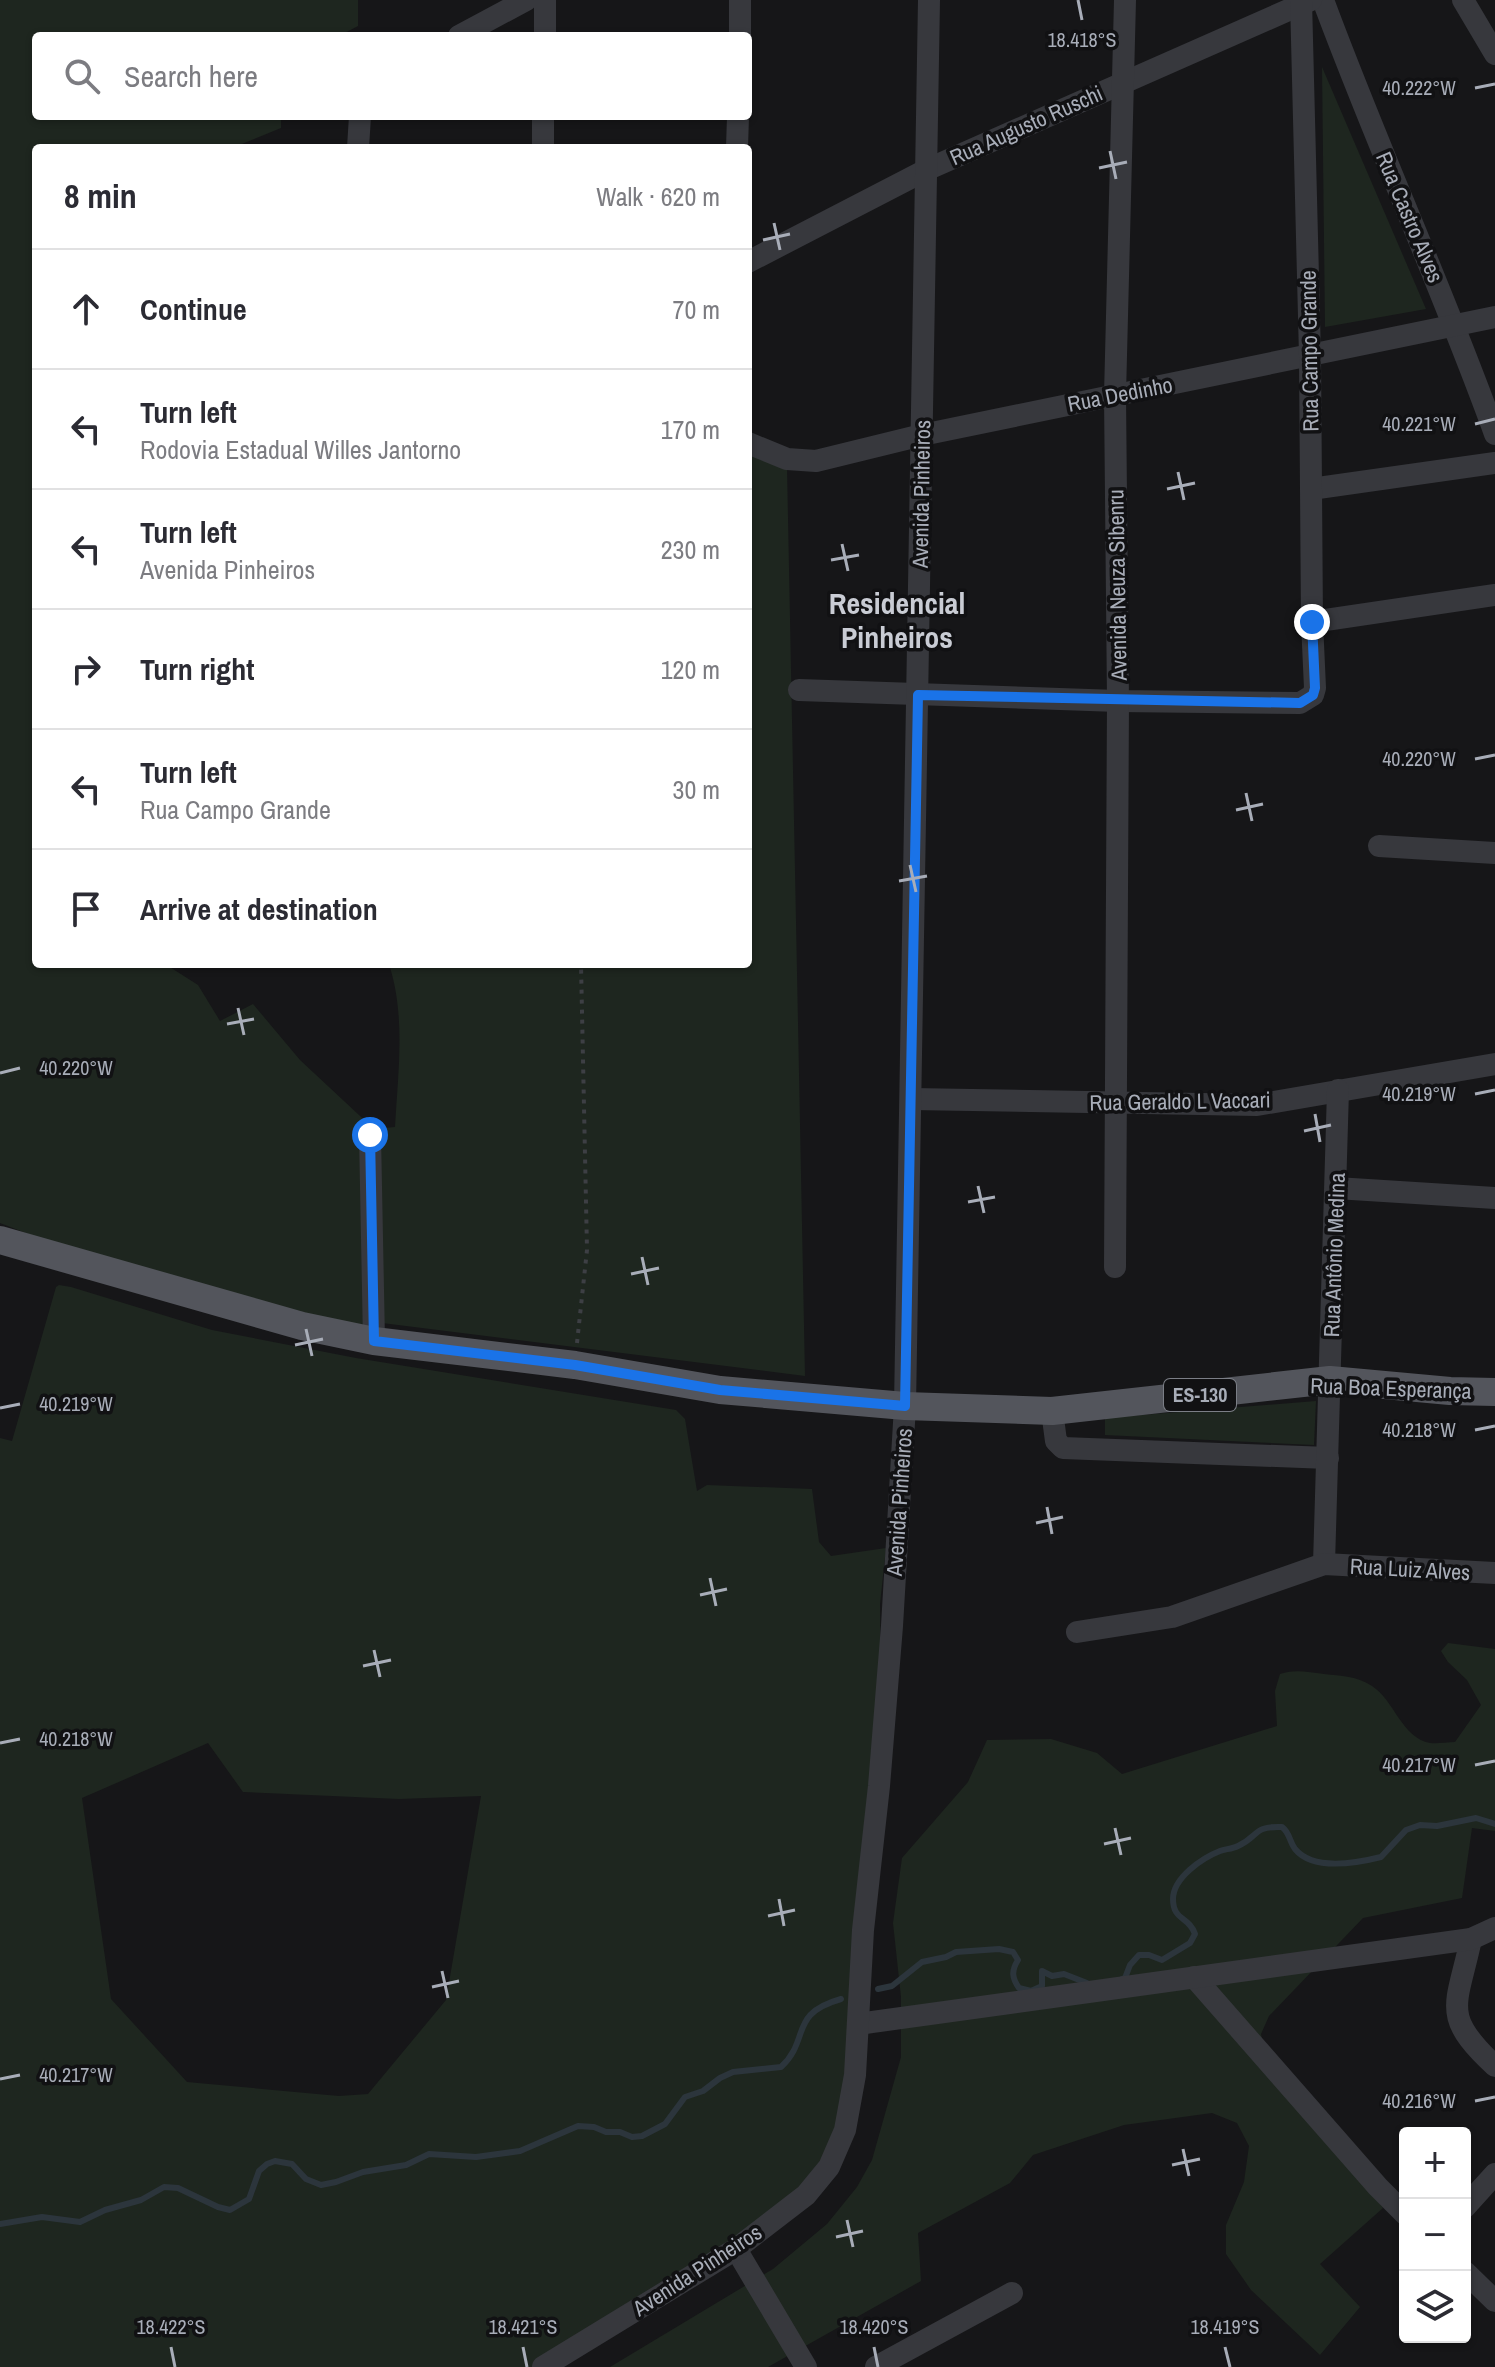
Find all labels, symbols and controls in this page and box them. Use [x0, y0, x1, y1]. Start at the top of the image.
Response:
text: 18.418°S [1047, 26, 1117, 53]
search box [32, 32, 752, 120]
icon: search [60, 54, 104, 98]
text: Search here [124, 56, 258, 96]
text: 40.222°W [1382, 74, 1456, 101]
street label: Rua Augusto Ruschi [945, 78, 1107, 172]
street label: Rua Castro Alves [1369, 147, 1451, 287]
text: 8 min [64, 173, 137, 219]
text: Walk · 620 m [596, 179, 720, 214]
street label: Rua Campo Grande [1293, 270, 1325, 432]
icon: ahead [64, 287, 108, 331]
text: Continue [140, 289, 247, 329]
text: 70 m [673, 292, 720, 327]
street label: Rua Dedinho [1065, 369, 1175, 419]
text: Turn left [140, 392, 237, 432]
icon: left [64, 407, 108, 451]
text: 40.221°W [1382, 410, 1456, 437]
text: 170 m [661, 412, 720, 447]
street label: Avenida Pinheiros [905, 420, 937, 569]
text: Rodovia Estadual Willes Jantorno [140, 432, 461, 467]
street label: Avenida Neuza Sibenru [1100, 489, 1134, 682]
text: Turn left [140, 512, 237, 552]
icon: left [64, 527, 108, 571]
text: 230 m [661, 532, 720, 567]
text: Avenida Pinheiros [140, 552, 315, 587]
district label: Residencial Pinheiros [829, 583, 965, 657]
route end [1294, 604, 1330, 640]
icon: right [64, 647, 108, 691]
text: Turn right [140, 649, 254, 689]
text: 120 m [661, 652, 720, 687]
text: 40.220°W [1382, 745, 1456, 772]
text: Turn left [140, 752, 237, 792]
icon: left [64, 767, 108, 811]
text: 30 m [673, 772, 720, 807]
text: Rua Campo Grande [140, 792, 331, 827]
icon: arrive [64, 887, 108, 931]
text: Arrive at destination [140, 889, 378, 929]
text: 40.220°W [39, 1054, 113, 1081]
text: 40.219°W [1382, 1080, 1456, 1107]
street label: Rua Geraldo L Vaccari [1089, 1084, 1271, 1118]
route start [352, 1117, 388, 1153]
street label: Rua Antônio Medina [1316, 1172, 1352, 1338]
street label: Rua Boa Esperança [1310, 1370, 1472, 1406]
road number: ES-130 [1164, 1379, 1236, 1411]
text: 40.219°W [39, 1390, 113, 1417]
text: 40.218°W [1382, 1416, 1456, 1443]
street label: Avenida Pinheiros [879, 1427, 919, 1578]
street label: Rua Luiz Alves [1349, 1551, 1471, 1587]
text: 40.218°W [39, 1725, 113, 1752]
text: 40.217°W [1382, 1751, 1456, 1778]
text: 40.217°W [39, 2061, 113, 2088]
text: 40.216°W [1382, 2087, 1456, 2114]
map controls [1399, 2127, 1471, 2343]
button: + [1399, 2127, 1471, 2199]
button: − [1399, 2199, 1471, 2271]
street label: Avenida Pinheiros [626, 2217, 767, 2323]
button: layers [1399, 2271, 1471, 2343]
text: 18.422°S [136, 2313, 206, 2340]
text: 18.421°S [488, 2313, 558, 2340]
text: 18.420°S [839, 2313, 909, 2340]
text: 18.419°S [1190, 2313, 1260, 2340]

